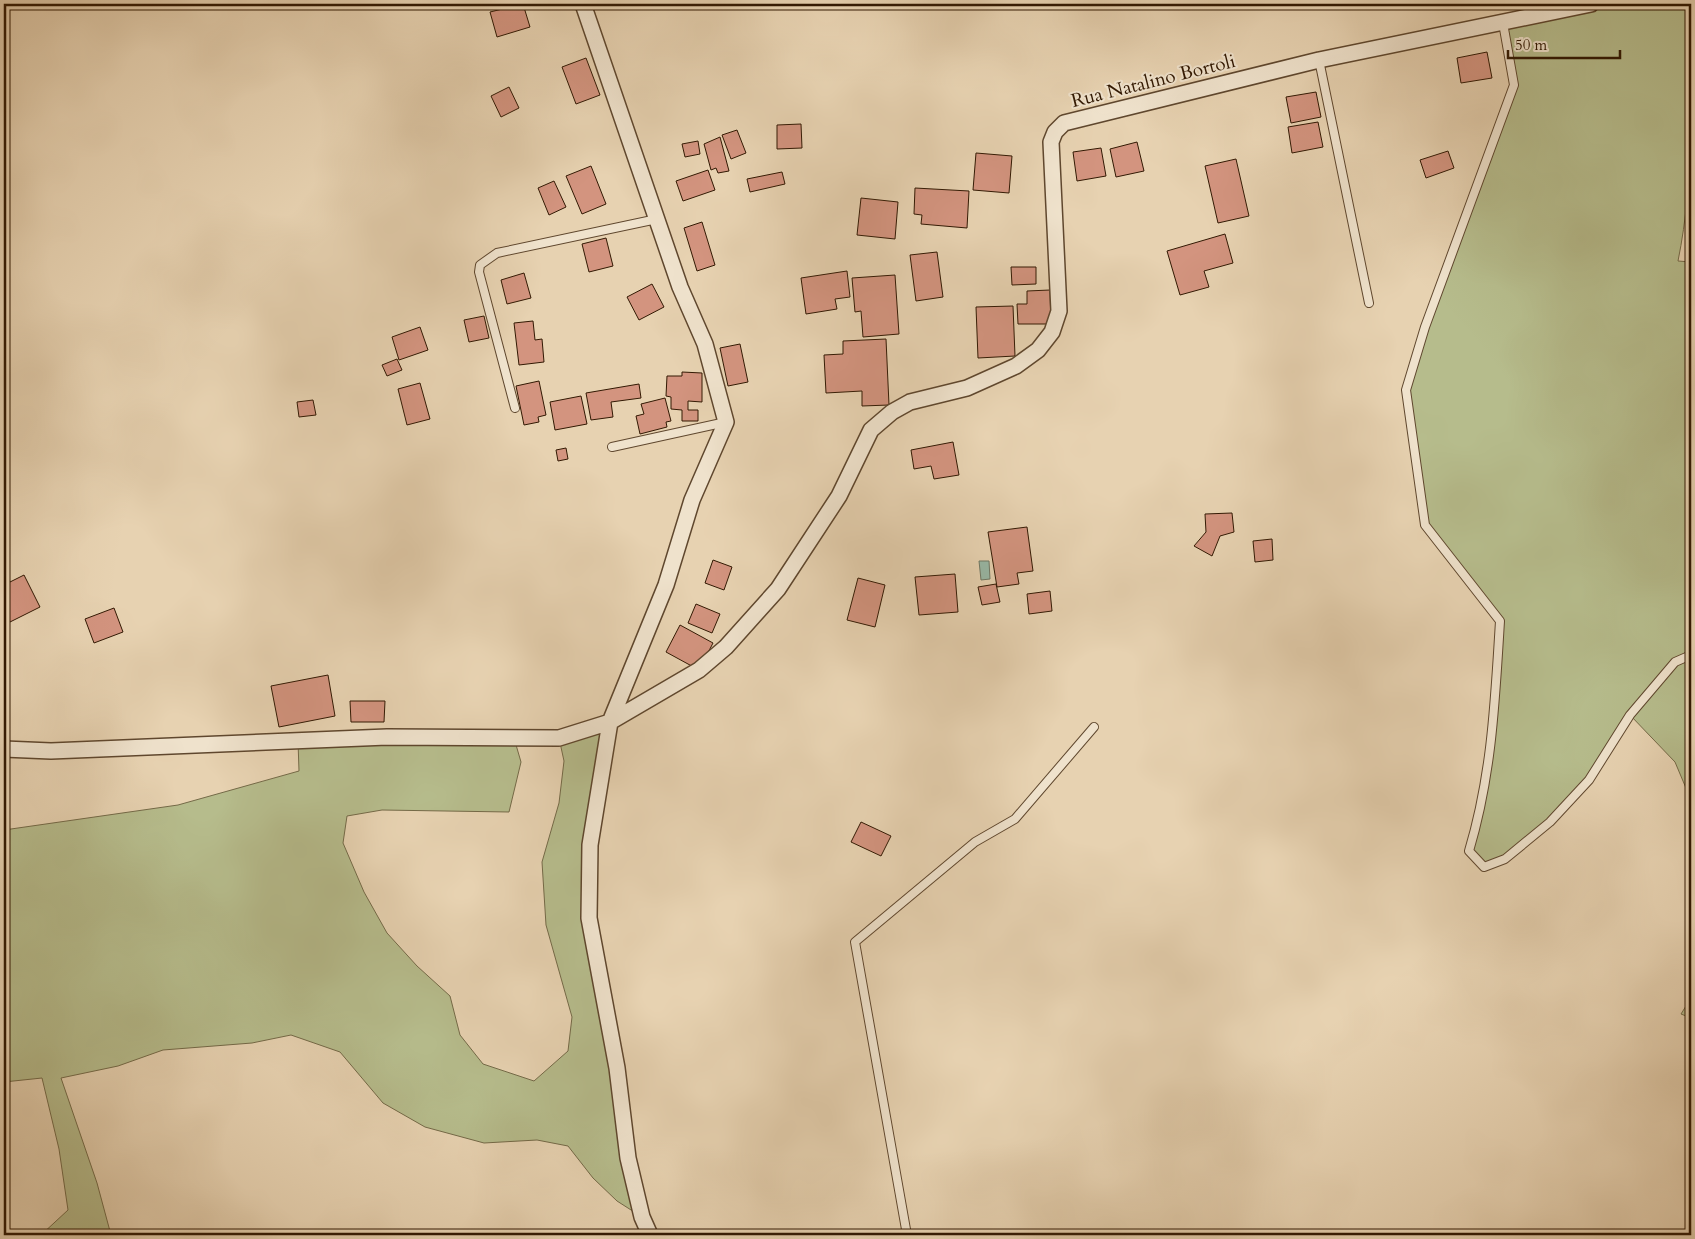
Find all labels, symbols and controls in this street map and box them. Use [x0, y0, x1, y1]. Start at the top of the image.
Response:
scale bar [1508, 28, 1620, 60]
text: 50 m [1515, 35, 1547, 55]
street label: Rua Natalino Bortoli [1068, 48, 1238, 114]

